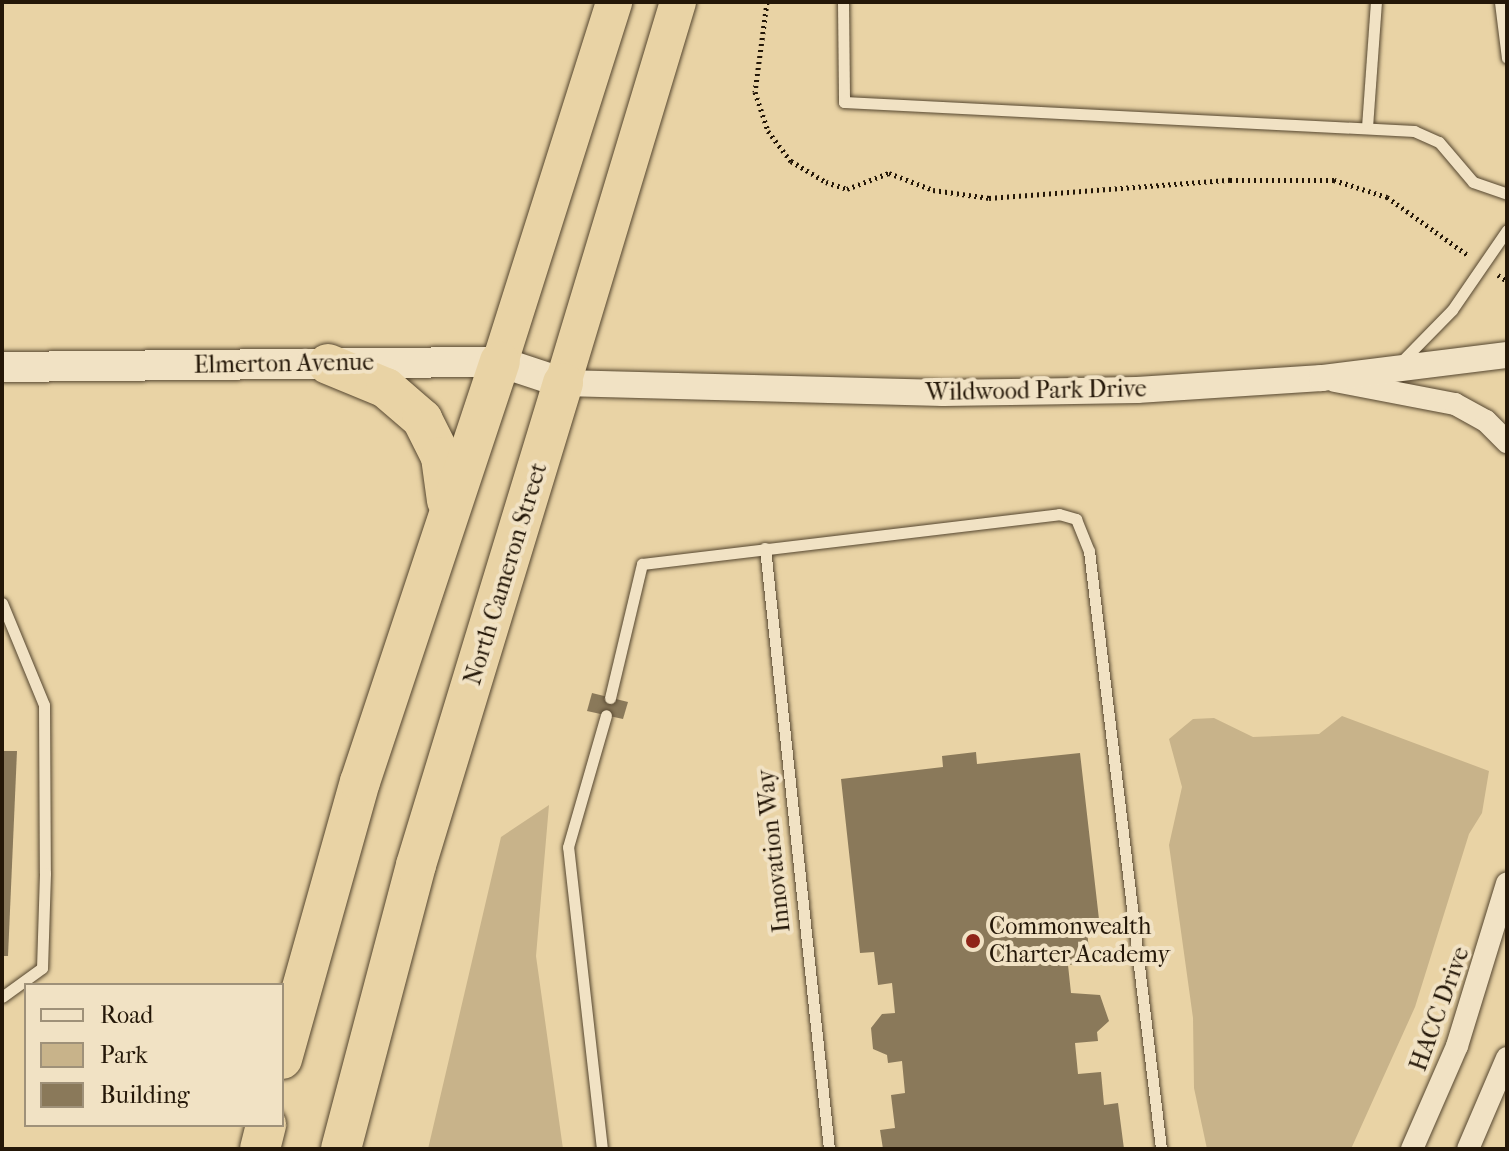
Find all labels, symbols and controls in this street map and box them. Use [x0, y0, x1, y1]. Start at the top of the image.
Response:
street label: Elmerton Avenue [194, 348, 374, 380]
street label: Wildwood Park Drive [925, 375, 1147, 407]
street label: North Cameron Street [458, 459, 554, 689]
street label: Innovation Way [751, 768, 797, 934]
place label: Commonwealth Charter Academy [989, 913, 1170, 969]
marker: Commonwealth Charter Academy [964, 932, 982, 950]
street label: HACC Drive [1404, 943, 1476, 1075]
legend [24, 983, 284, 1127]
text: Road [100, 1001, 153, 1029]
text: Park [100, 1041, 148, 1069]
text: Building [100, 1081, 190, 1109]

